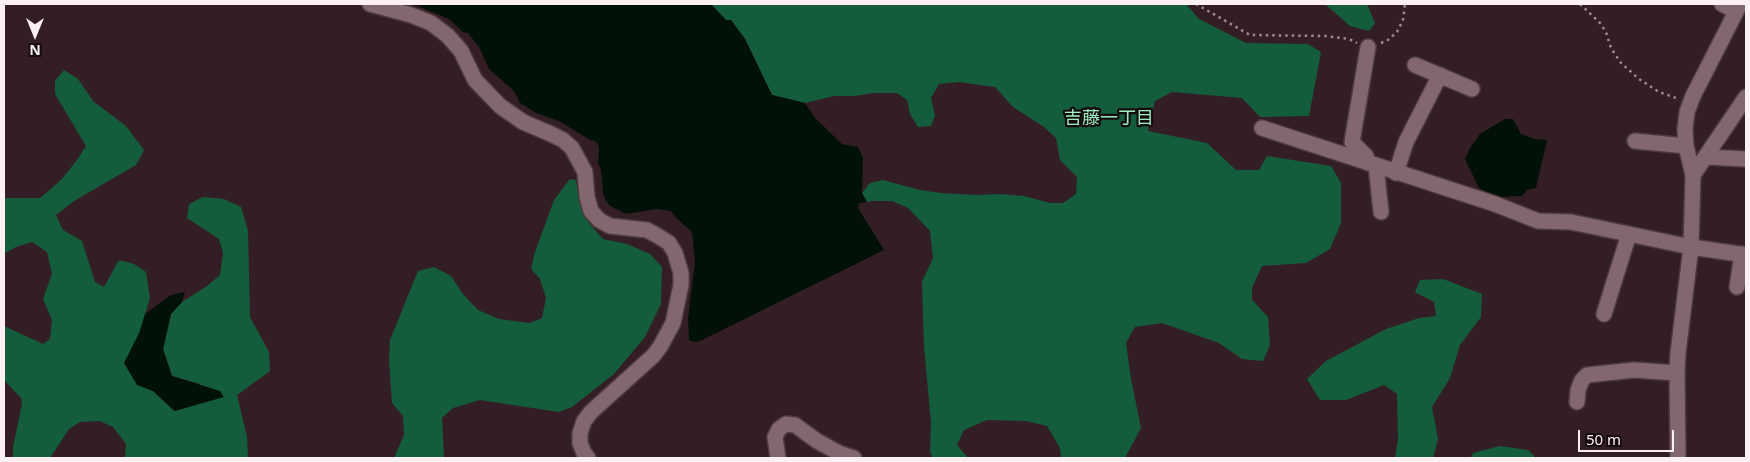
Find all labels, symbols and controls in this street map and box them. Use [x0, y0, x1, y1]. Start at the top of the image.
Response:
north arrow [10, 10, 60, 60]
text: N [29, 41, 41, 60]
district label: 吉藤一丁目 [1064, 108, 1154, 130]
scale bar [1580, 420, 1676, 452]
text: 50 m [1586, 429, 1621, 449]

